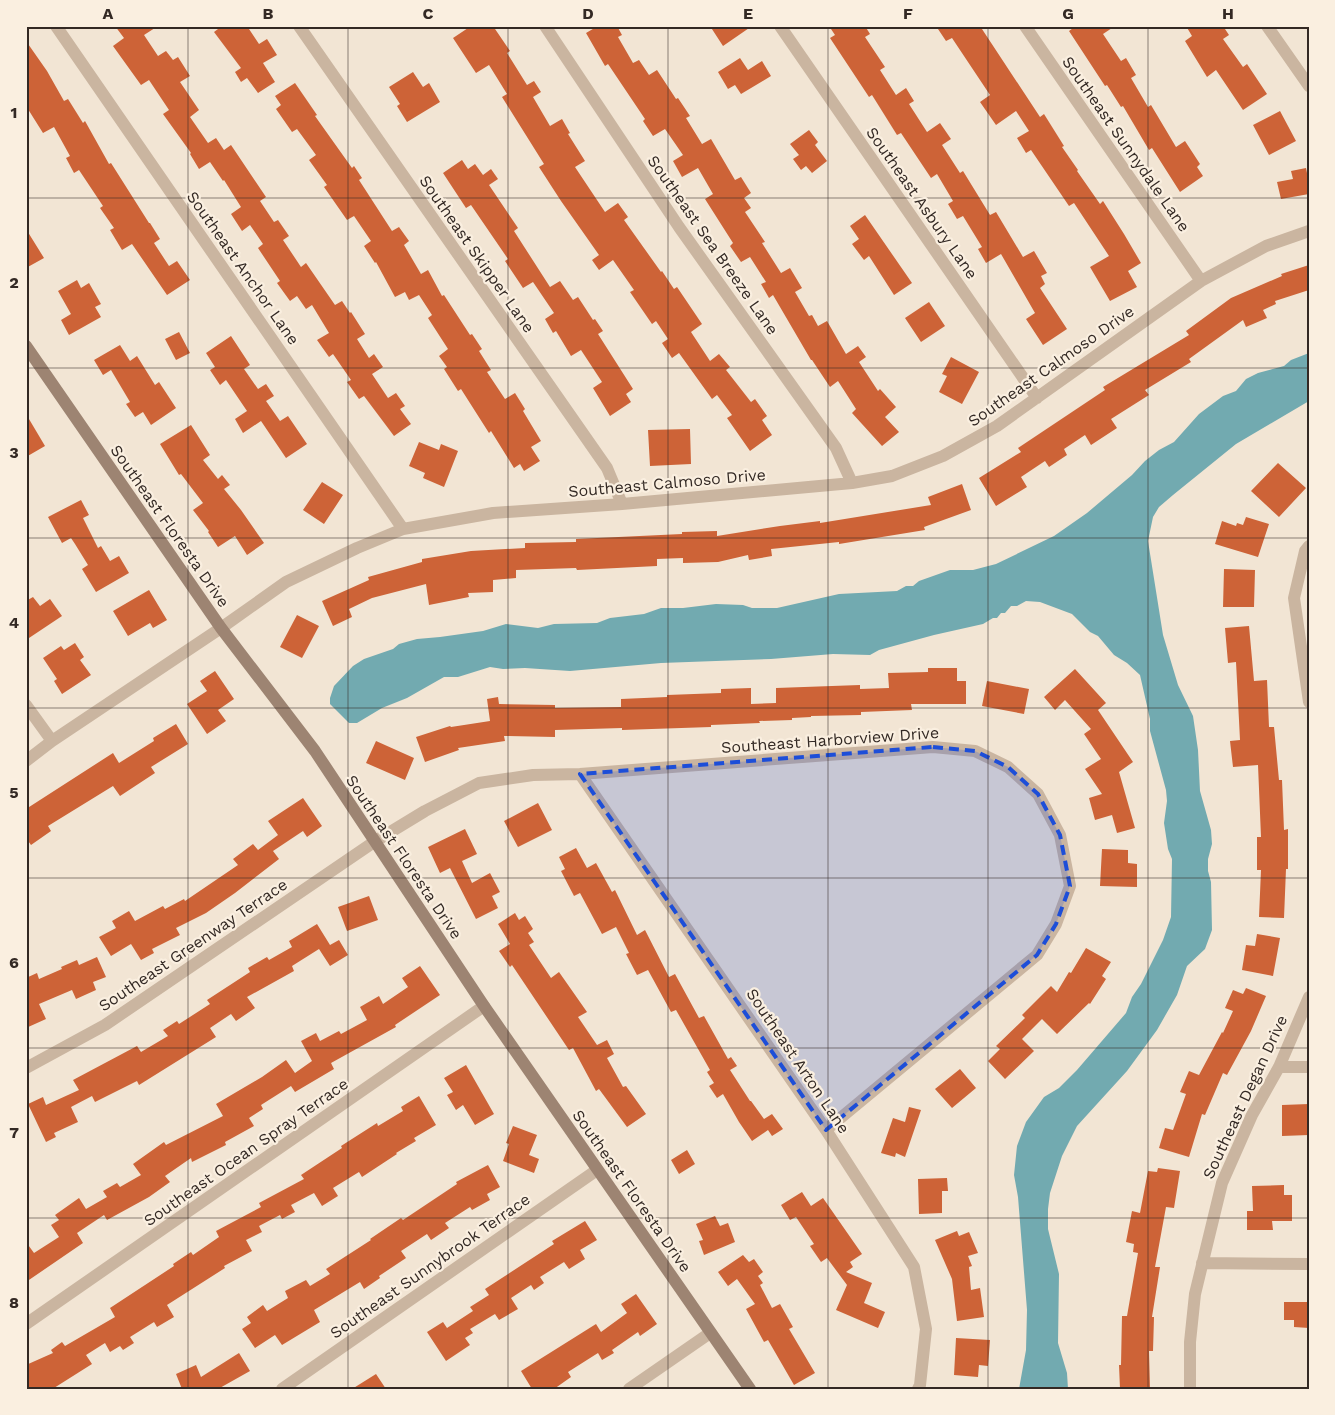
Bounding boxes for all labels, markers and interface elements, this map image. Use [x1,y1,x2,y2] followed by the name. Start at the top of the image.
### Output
[103,4,114,23] text: A
[263,4,274,23] text: B
[423,4,434,23] text: C
[582,4,594,23] text: D
[743,4,753,23] text: E
[903,4,913,23] text: F
[1062,4,1074,23] text: G
[1222,4,1234,23] text: H
[1058,53,1194,235] street label: Southeast Sunnydale Lane
[11,103,17,122] text: 1
[862,123,982,283] street label: Southeast Asbury Lane
[644,152,782,338] street label: Southeast Sea Breeze Lane
[415,172,539,336] street label: Southeast Skipper Lane
[183,188,303,348] street label: Southeast Anchor Lane
[9,273,19,292] text: 2
[964,301,1138,431] street label: Southeast Calmoso Drive
[107,441,233,611] street label: Southeast Floresta Drive
[9,443,19,462] text: 3
[567,465,767,501] street label: Southeast Calmoso Drive
[9,613,19,632] text: 4
[720,723,940,757] street label: Southeast Harborview Drive
[342,771,466,943] street label: Southeast Floresta Drive
[9,783,19,802] text: 5
[95,875,291,1015] street label: Southeast Greenway Terrace
[9,953,19,972] text: 6
[742,985,854,1137] street label: Southeast Arton Lane
[1199,1012,1291,1182] street label: Southeast Degan Drive
[140,1074,352,1230] street label: Southeast Ocean Spray Terrace
[569,1106,695,1276] street label: Southeast Floresta Drive
[9,1123,19,1142] text: 7
[326,1190,534,1342] street label: Southeast Sunnybrook Terrace
[9,1293,19,1312] text: 8

